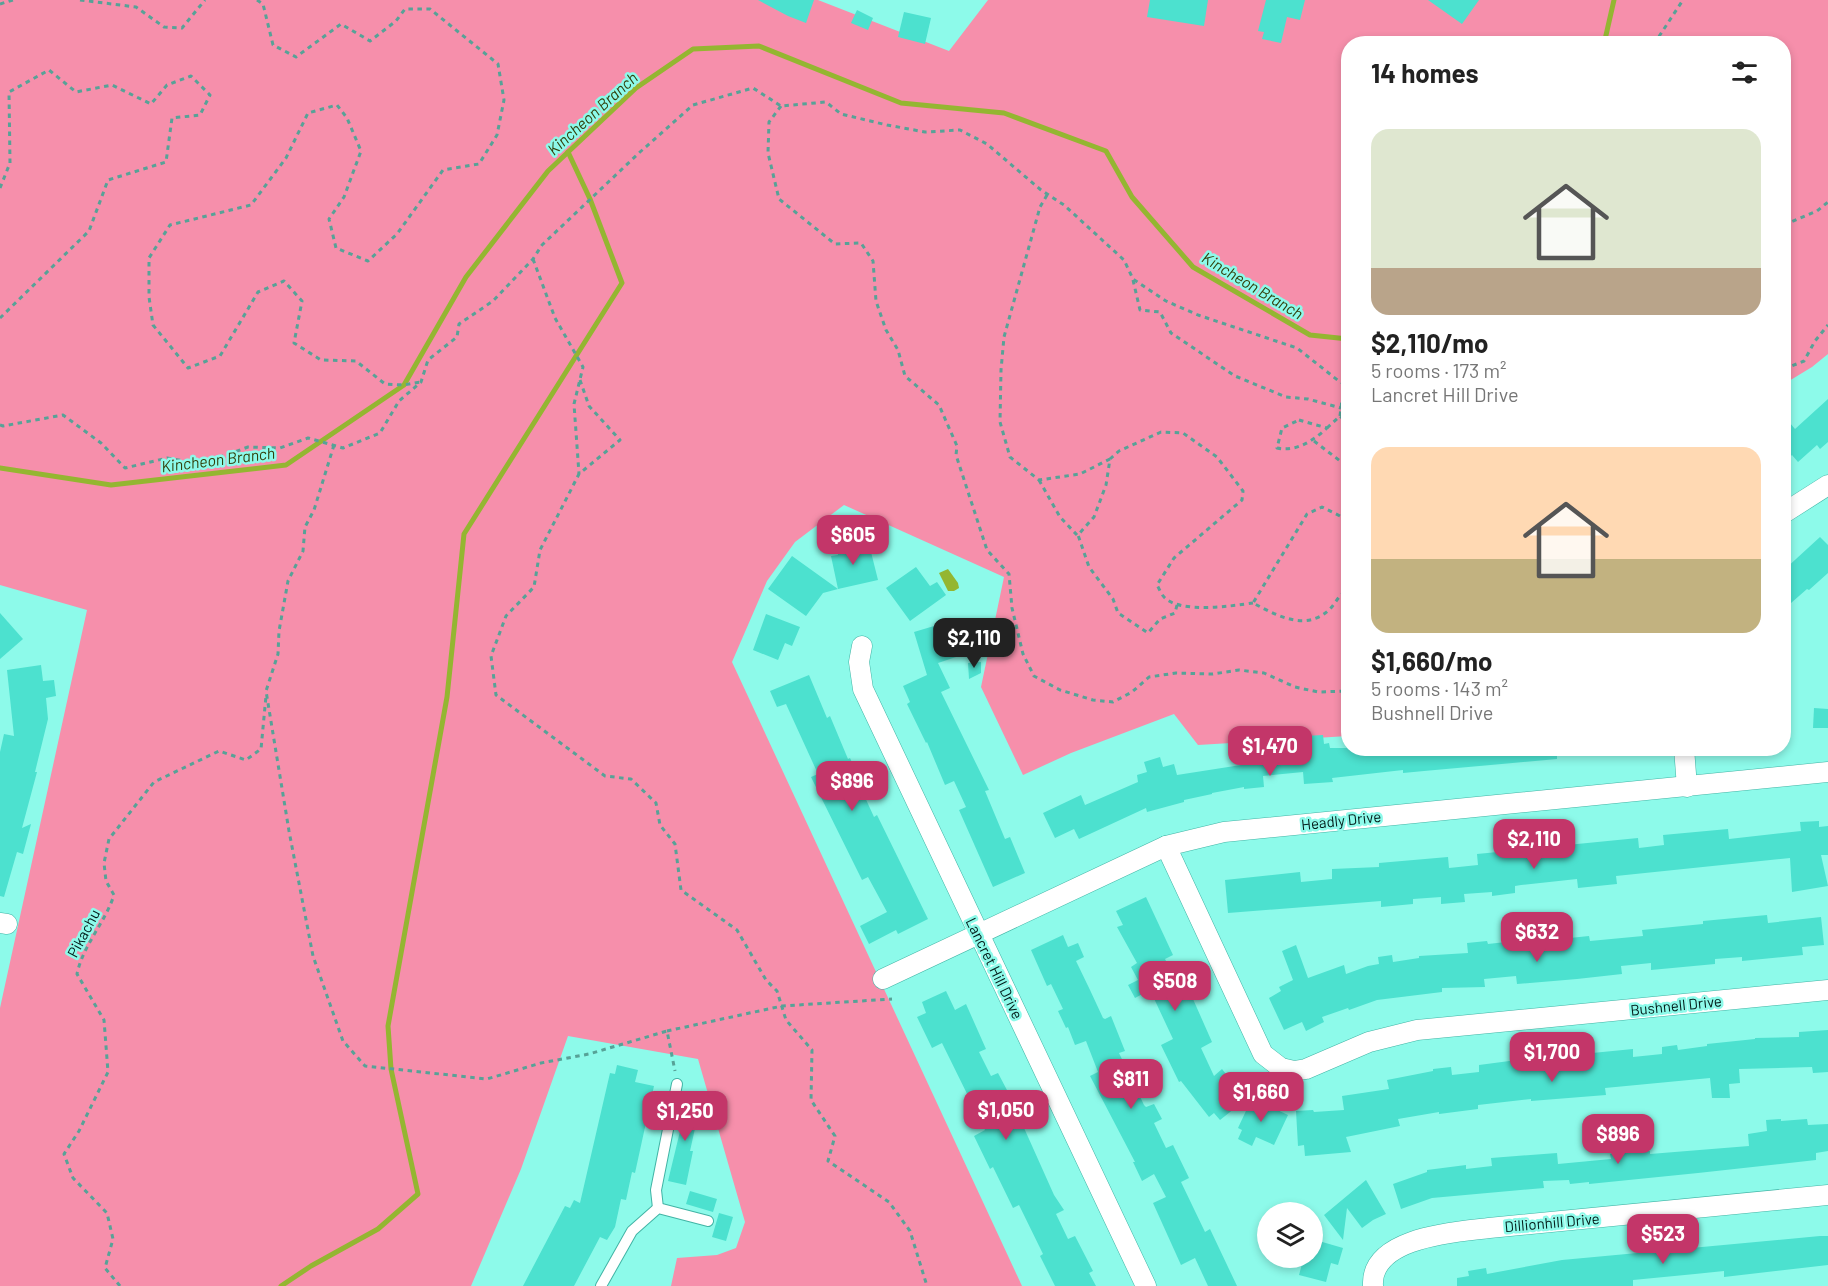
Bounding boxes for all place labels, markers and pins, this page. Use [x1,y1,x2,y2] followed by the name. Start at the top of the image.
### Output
[817,515,889,566] pin: $605
[925,618,1023,669] pin: $2,110
[1221,726,1319,777] pin: $1,470
[816,761,888,812] pin: $896
[1485,819,1583,870] pin: $2,110
[1501,912,1573,963] pin: $632
[1139,961,1211,1012] pin: $508
[1503,1032,1601,1083] pin: $1,700
[1095,1059,1167,1110] pin: $811
[1212,1072,1310,1123] pin: $1,660
[957,1090,1055,1141] pin: $1,050
[636,1091,734,1142] pin: $1,250
[1582,1114,1654,1165] pin: $896
[1627,1214,1699,1265] pin: $523

